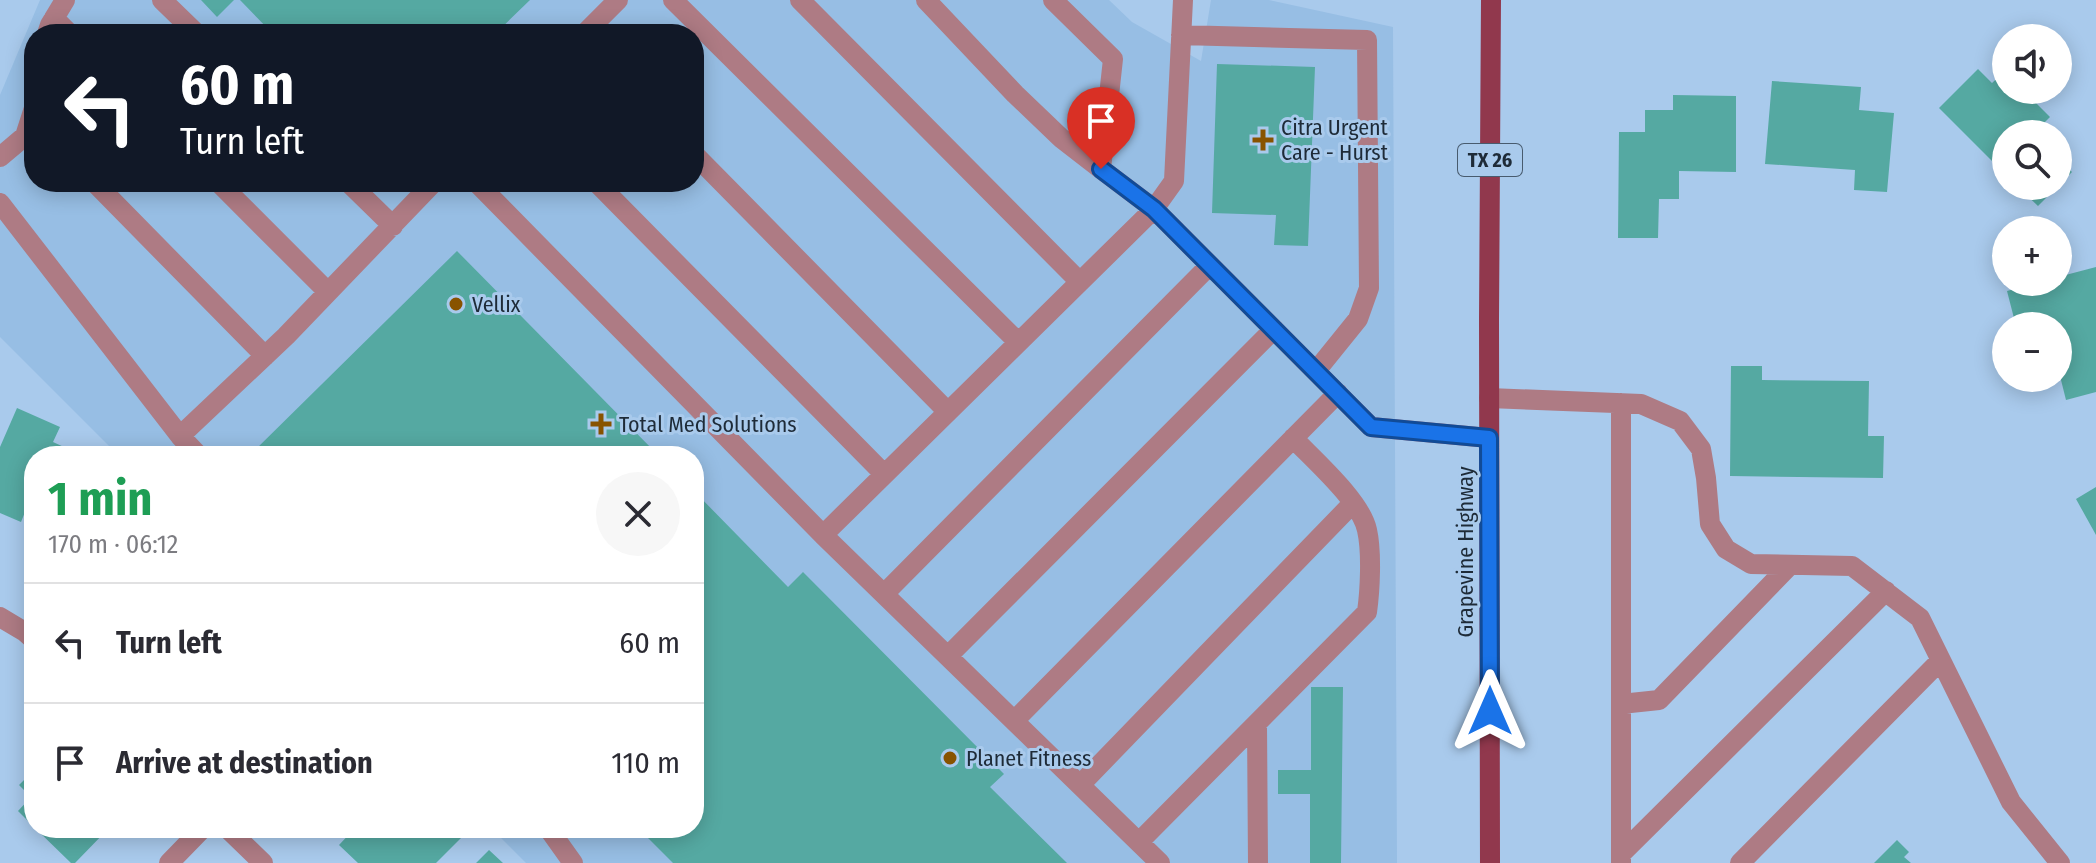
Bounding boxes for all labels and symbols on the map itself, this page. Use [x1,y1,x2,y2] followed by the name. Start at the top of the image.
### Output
[1067,87,1135,169] pin
[1281,114,1389,166] place label: Citra Urgent Care - Hurst
[1252,129,1274,151] marker: Citra Urgent Care - Hurst
[1458,144,1522,176] road number: TX 26
[472,291,521,318] place label: Vellix
[447,295,465,313] marker: Vellix
[619,411,797,438] place label: Total Med Solutions
[590,413,612,435] marker: Total Med Solutions
[1452,466,1479,638] street label: Grapevine Highway
[1448,669,1532,753] position arrow
[966,745,1091,772] place label: Planet Fitness
[941,749,959,767] marker: Planet Fitness

